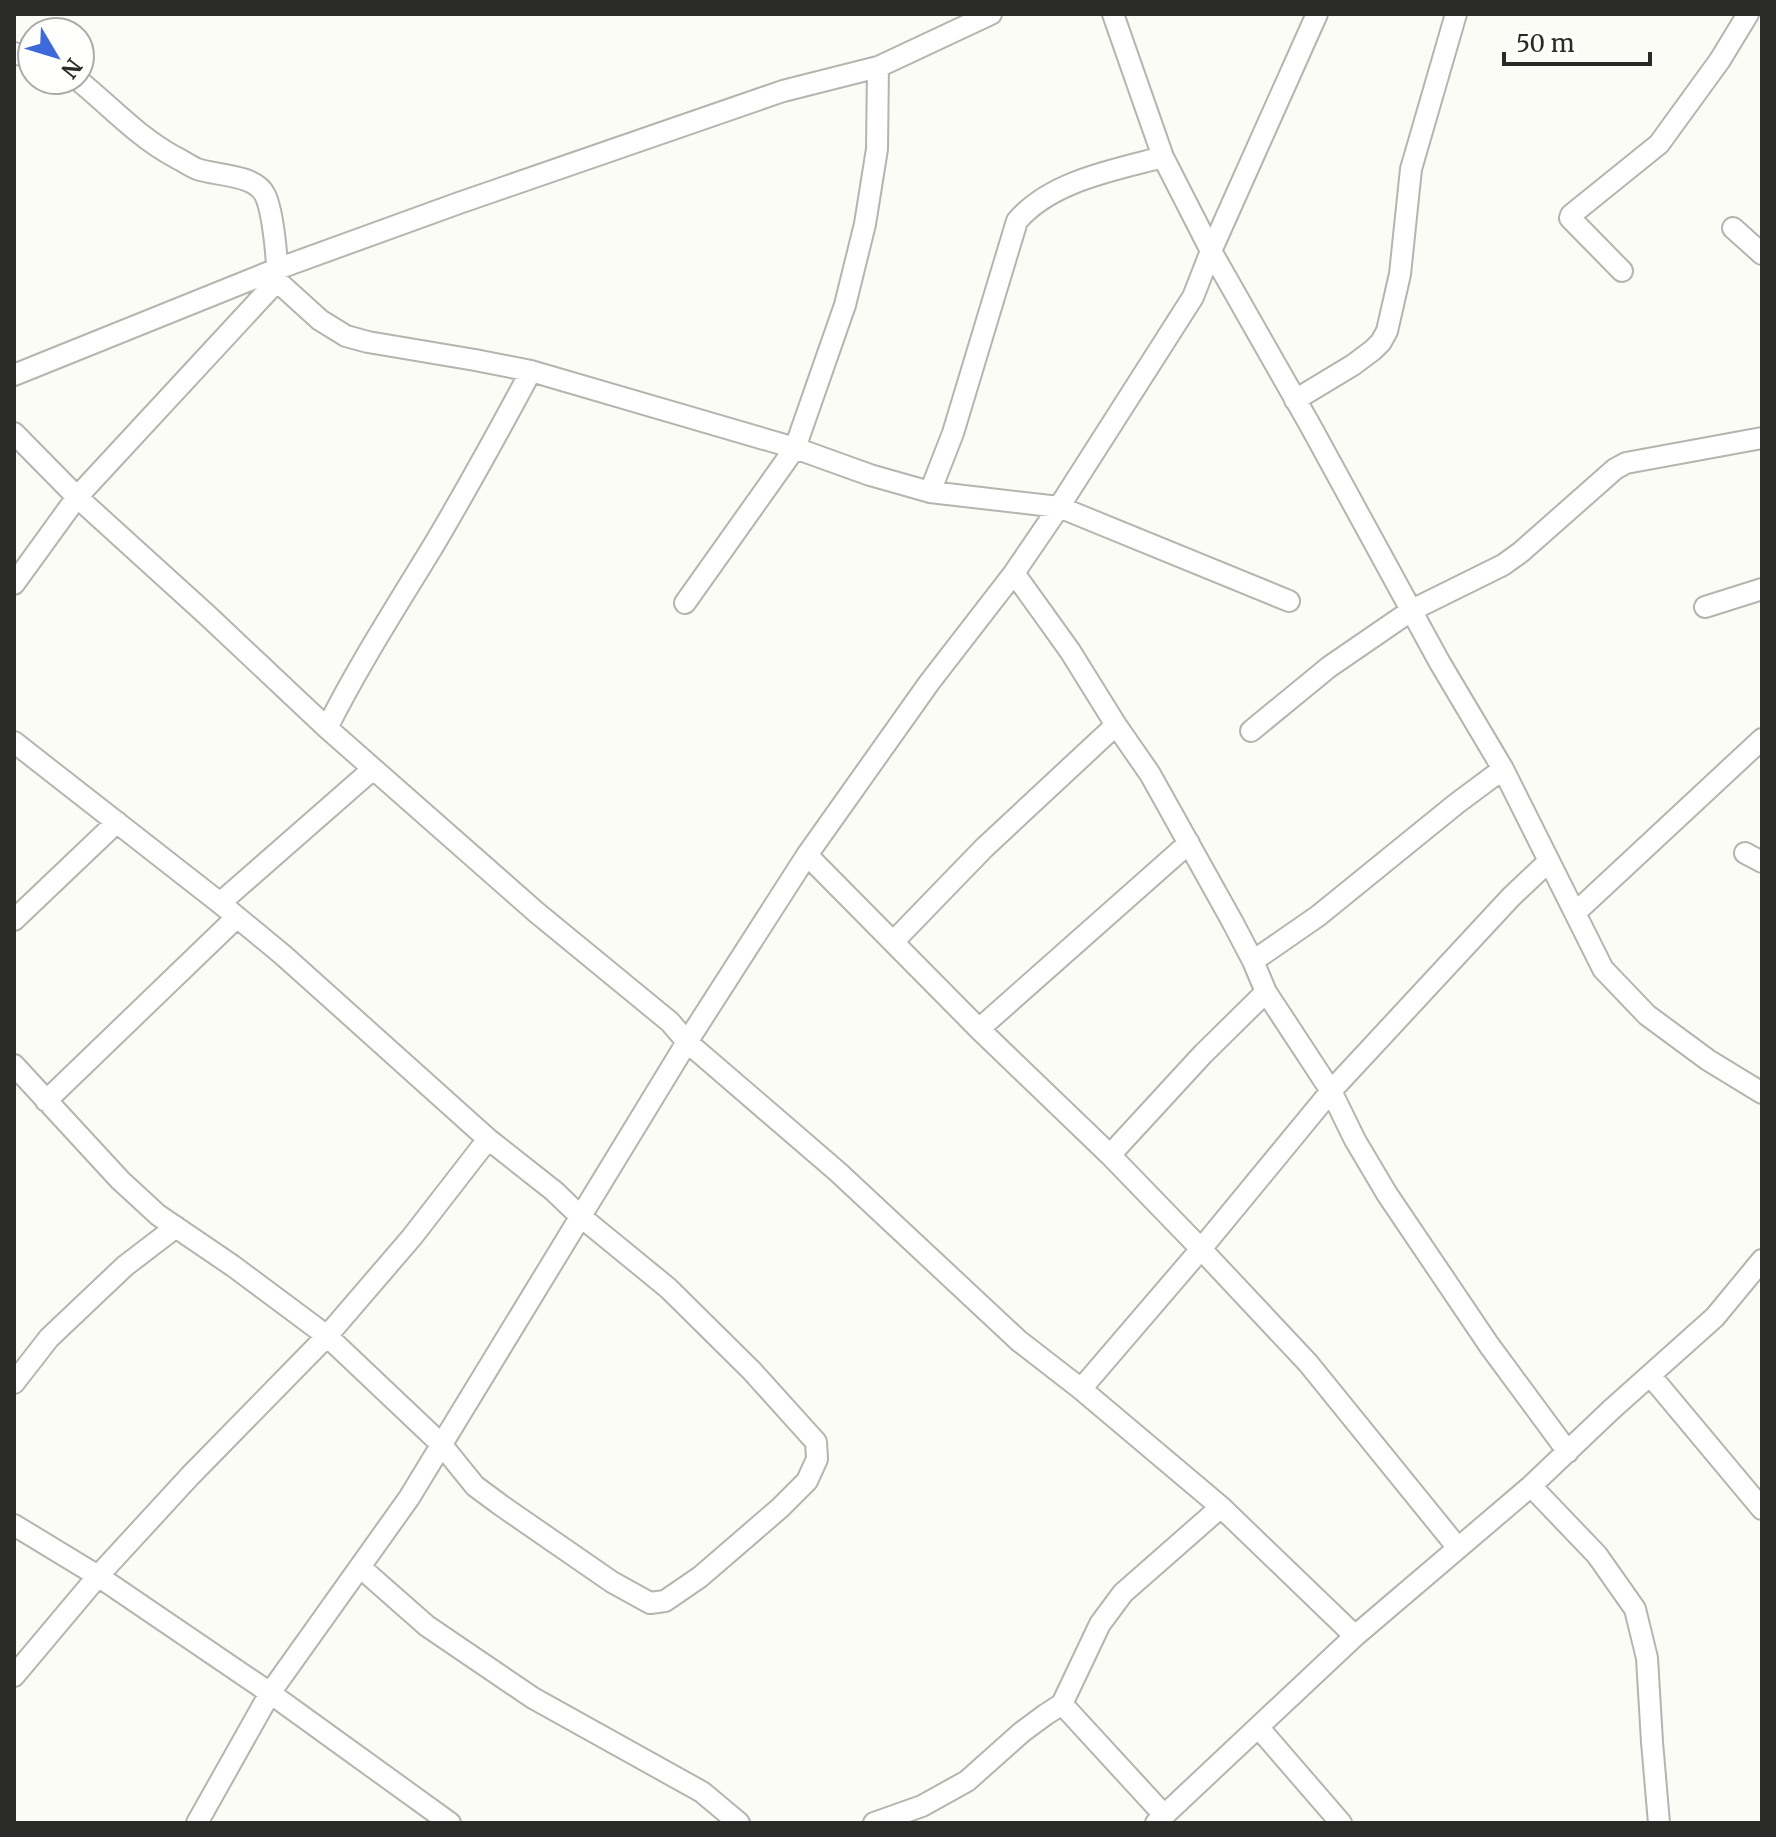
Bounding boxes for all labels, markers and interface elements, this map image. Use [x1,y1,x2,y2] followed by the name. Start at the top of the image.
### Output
[16,16,96,96] north arrow
[1504,16,1650,66] scale bar
[1516,28,1575,59] text: 50 m
[55,53,88,84] text: N

